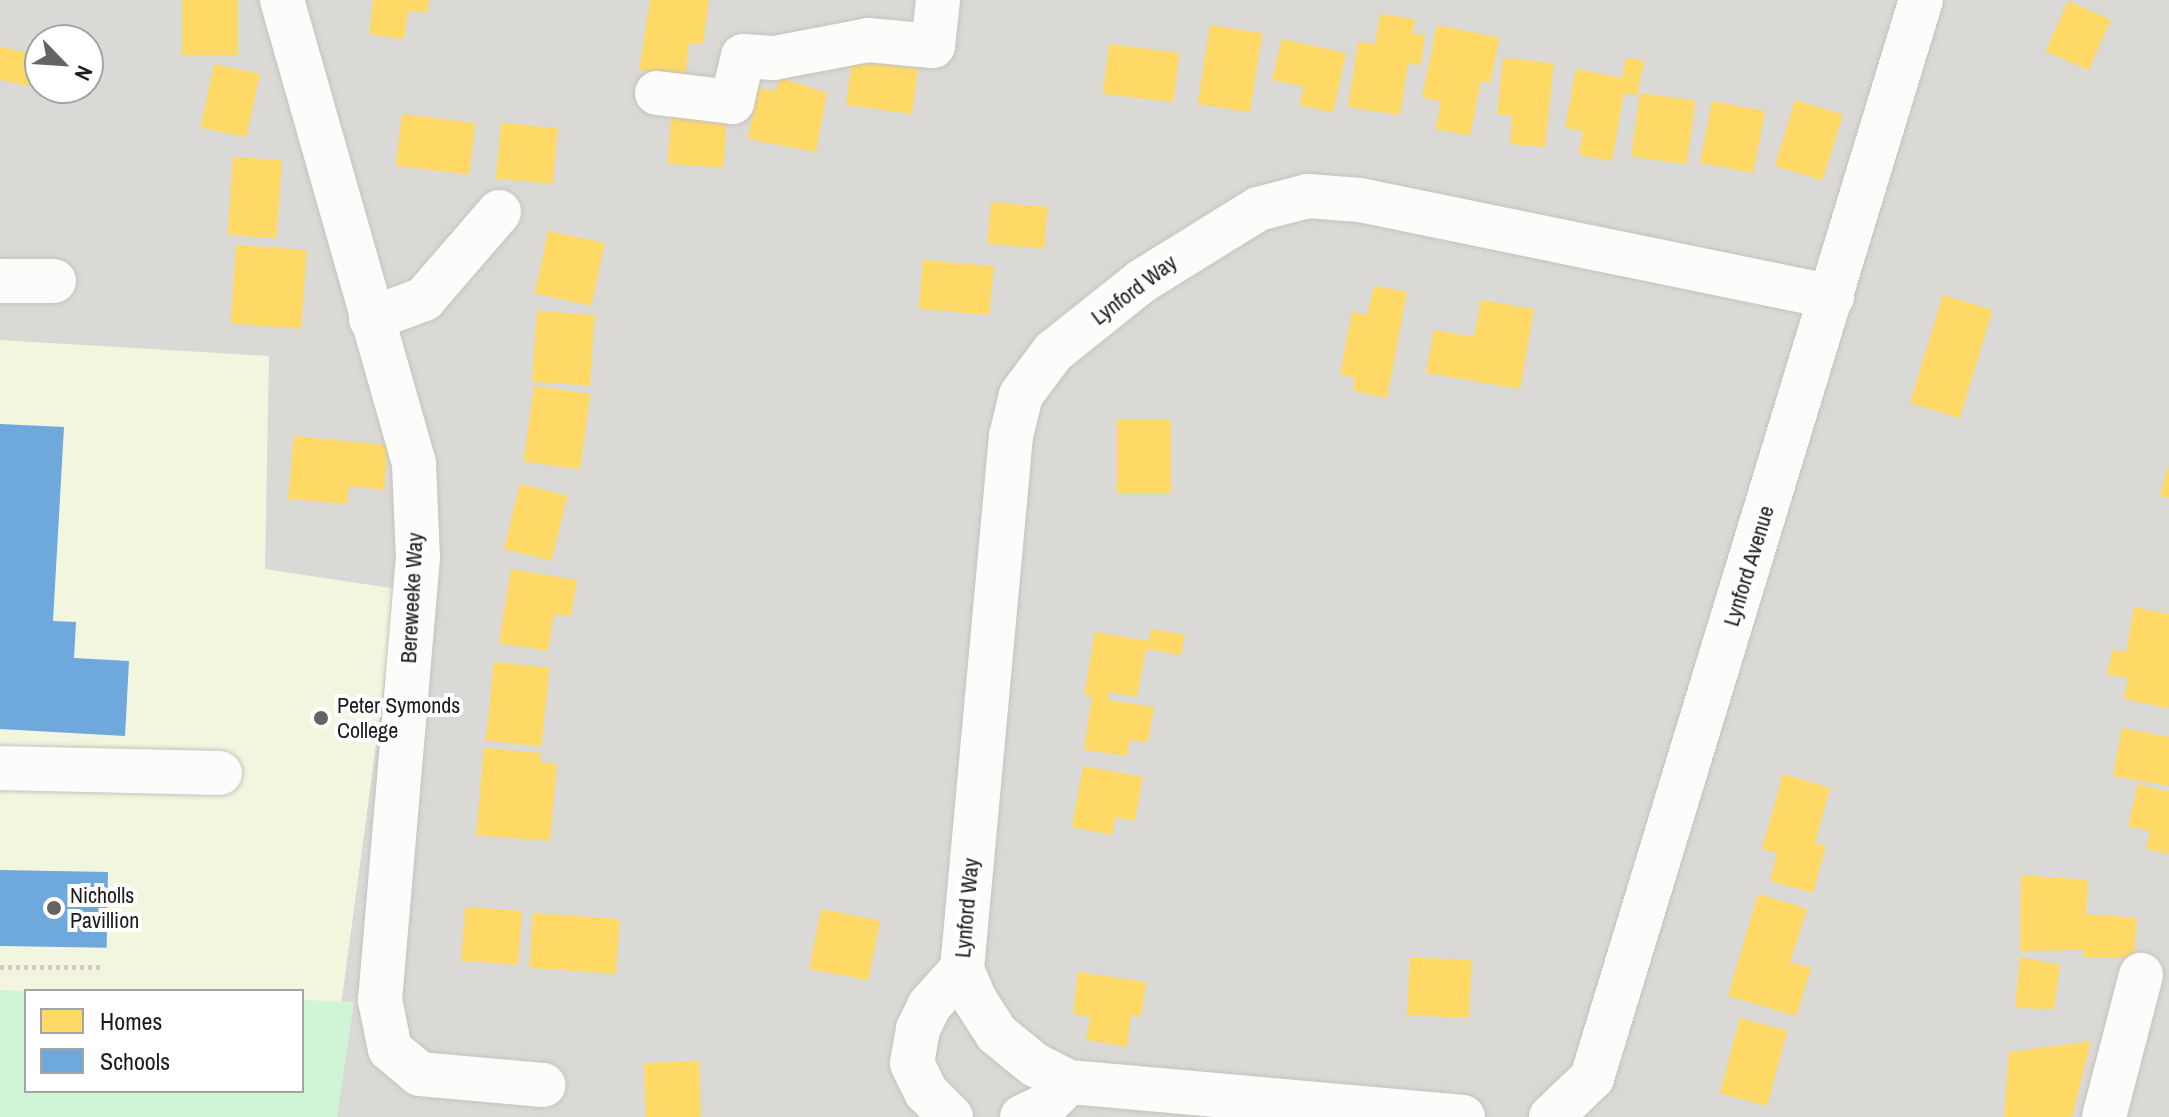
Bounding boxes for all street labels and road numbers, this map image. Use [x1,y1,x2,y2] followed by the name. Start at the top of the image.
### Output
[1086,249,1182,331] street label: Lynford Way
[1718,502,1780,630] street label: Lynford Avenue
[395,532,429,664] street label: Bereweeke Way
[949,857,985,959] street label: Lynford Way

